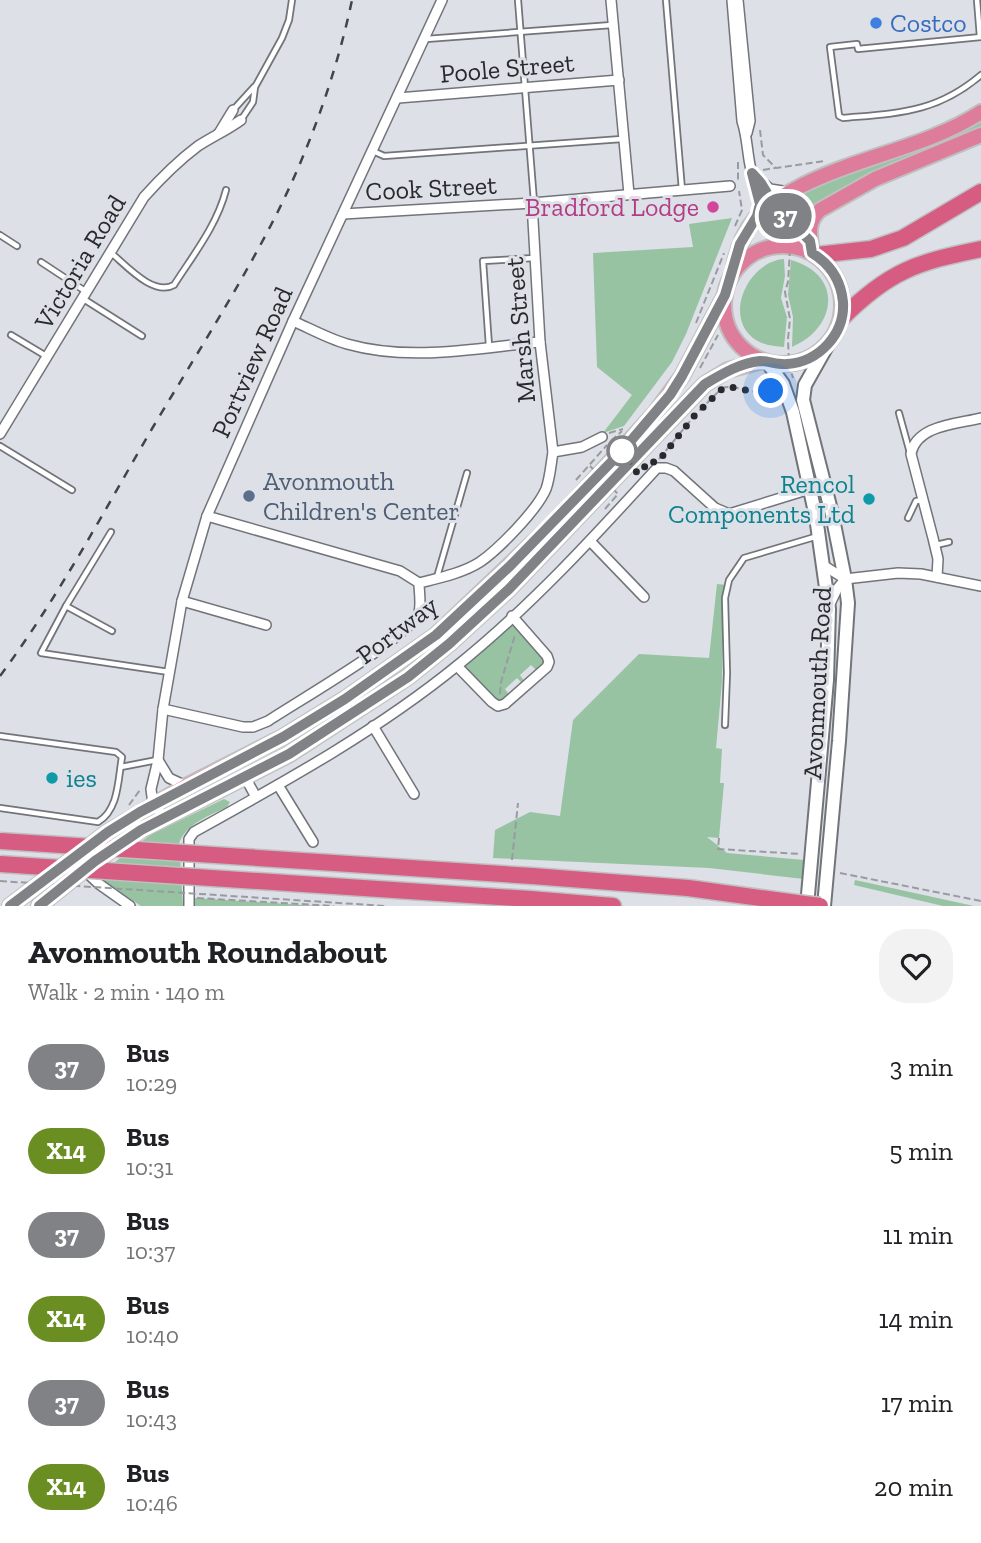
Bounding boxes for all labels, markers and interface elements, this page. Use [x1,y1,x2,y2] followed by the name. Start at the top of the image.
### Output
[890,7,967,39] place label: Costco
[868,15,884,31] marker: Costco
[439,46,576,90] street label: Poole Street
[365,169,498,207] street label: Cook Street
[27,189,133,336] street label: Victoria Road
[525,191,699,223] place label: Bradford Lodge
[754,193,816,239] line badge: 37
[705,199,721,215] marker: Bradford Lodge
[773,201,797,230] text: 37
[498,255,542,404] street label: Marsh Street
[204,282,300,442] street label: Portview Road
[753,373,788,408] your location
[607,436,637,466] unlabelled marker
[263,465,459,527] place label: Avonmouth Children's Center
[668,468,855,530] place label: Rencol Components Ltd
[241,488,257,504] marker: Avonmouth Children's Center
[861,491,877,507] marker: Rencol Components Ltd
[796,586,838,780] street label: Avonmouth Road
[350,589,445,671] street label: Portway
[66,762,97,794] place label: ies
[44,770,60,786] marker: ies
[879,929,953,1003] button: heart
[28,932,387,971] text: Avonmouth Roundabout
[28,978,225,1006] text: Walk · 2 min · 140 m
[126,1037,169,1069] text: Bus
[890,1051,953,1083] text: 3 min
[54,1052,79,1081] text: 37
[126,1069,177,1097] text: 10:29
[126,1121,169,1153] text: Bus
[889,1135,953,1167] text: 5 min
[47,1136,86,1165] text: X14
[126,1153,173,1181] text: 10:31
[126,1205,169,1237] text: Bus
[882,1219,953,1251] text: 11 min
[54,1220,79,1249] text: 37
[126,1237,175,1265] text: 10:37
[126,1289,169,1321] text: Bus
[878,1303,953,1335] text: 14 min
[47,1304,86,1333] text: X14
[126,1321,179,1349] text: 10:40
[126,1373,169,1405] text: Bus
[881,1387,953,1419] text: 17 min
[54,1388,79,1417] text: 37
[126,1405,177,1433] text: 10:43
[126,1457,169,1489] text: Bus
[874,1471,953,1503] text: 20 min
[47,1472,86,1501] text: X14
[126,1489,178,1517] text: 10:46

